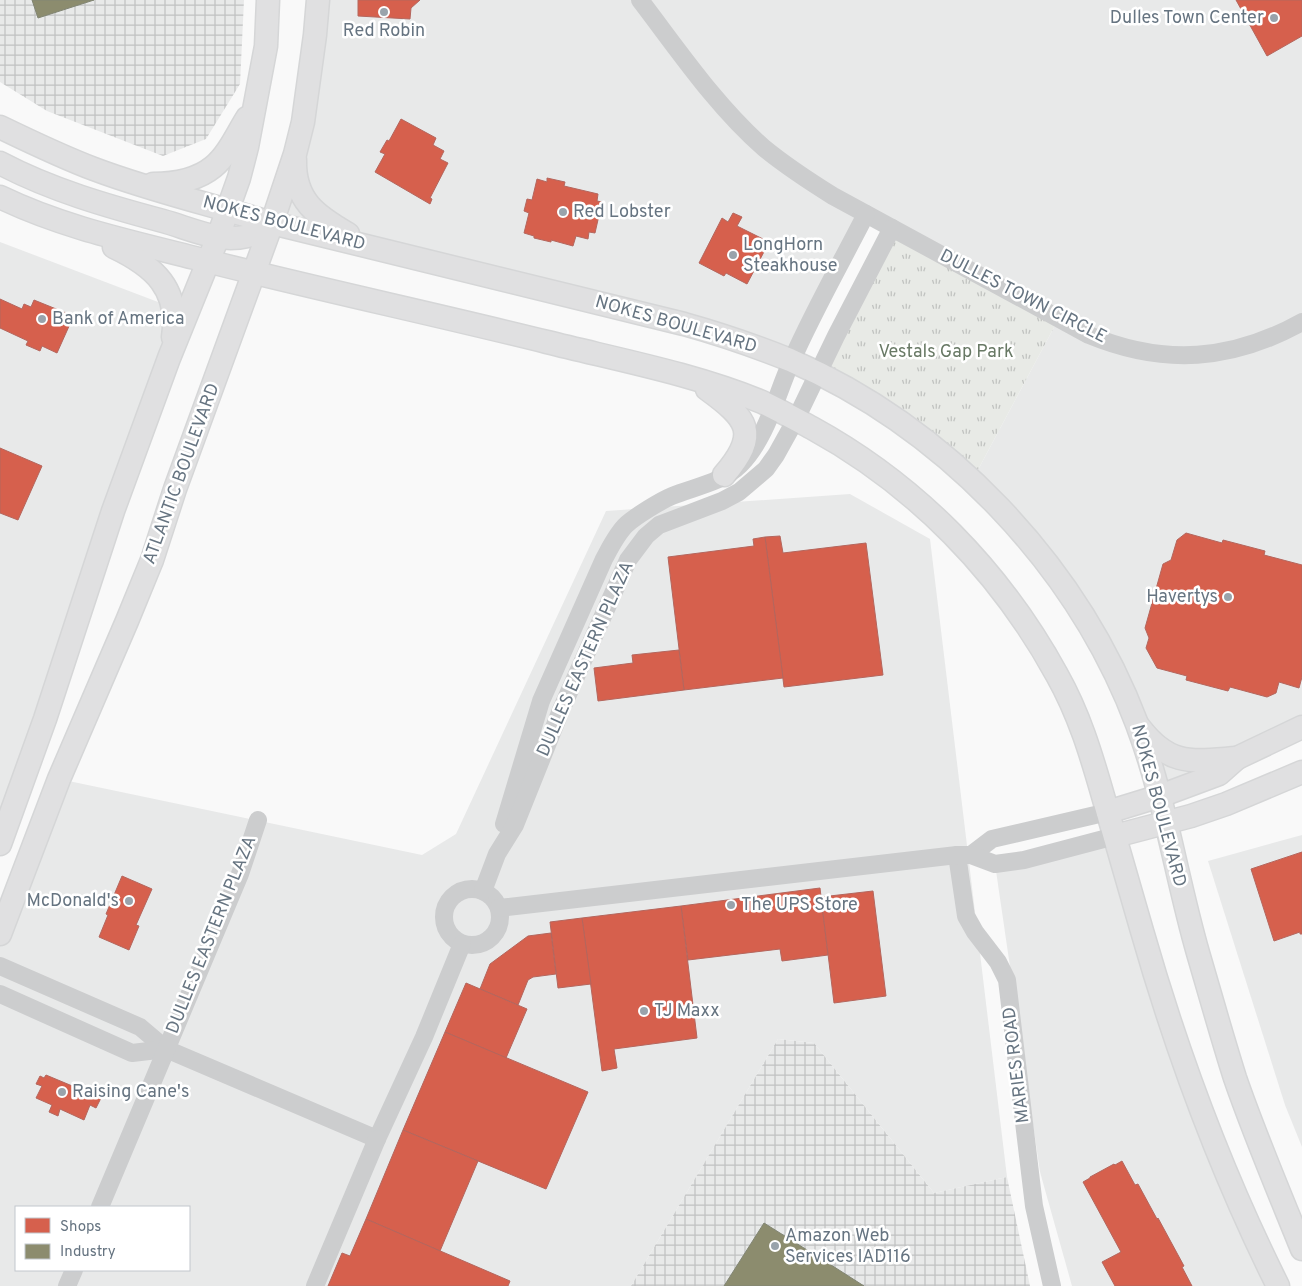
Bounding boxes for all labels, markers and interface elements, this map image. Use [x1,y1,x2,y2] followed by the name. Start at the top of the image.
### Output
[378,6,390,18] marker: Red Robin
[1110,7,1264,30] place label: Dulles Town Center
[1268,12,1280,24] marker: Dulles Town Center
[343,20,425,43] place label: Red Robin
[200,191,368,257] street label: NOKES BOULEVARD
[573,201,671,224] place label: Red Lobster
[557,206,569,218] marker: Red Lobster
[743,234,837,278] place label: LongHorn Steakhouse
[936,245,1110,349] street label: DULLES TOWN CIRCLE
[727,249,739,261] marker: LongHorn Steakhouse
[592,291,760,359] street label: NOKES BOULEVARD
[52,308,184,331] place label: Bank of America
[36,313,48,325] marker: Bank of America
[879,341,1013,364] park label: Vestals Gap Park
[139,380,225,568] street label: ATLANTIC BOULEVARD
[532,558,640,760] street label: DULLES EASTERN PLAZA
[1146,586,1218,609] place label: Havertys
[1222,591,1234,603] marker: Havertys
[1125,722,1191,890] street label: NOKES BOULEVARD
[162,833,262,1037] street label: DULLES EASTERN PLAZA
[27,890,119,913] place label: McDonald's
[741,894,858,917] place label: The UPS Store
[123,895,135,907] marker: McDonald's
[725,899,737,911] marker: The UPS Store
[654,1000,720,1023] place label: TJ Maxx
[638,1005,650,1017] marker: TJ Maxx
[998,1006,1036,1124] street label: MARIES ROAD
[72,1081,189,1104] place label: Raising Cane's
[56,1086,68,1098] marker: Raising Cane's
[15,1206,190,1271] legend
[60,1218,101,1237] text: Shops
[785,1225,911,1269] place label: Amazon Web Services IAD116
[769,1240,781,1252] marker: Amazon Web Services IAD116
[60,1243,116,1262] text: Industry

